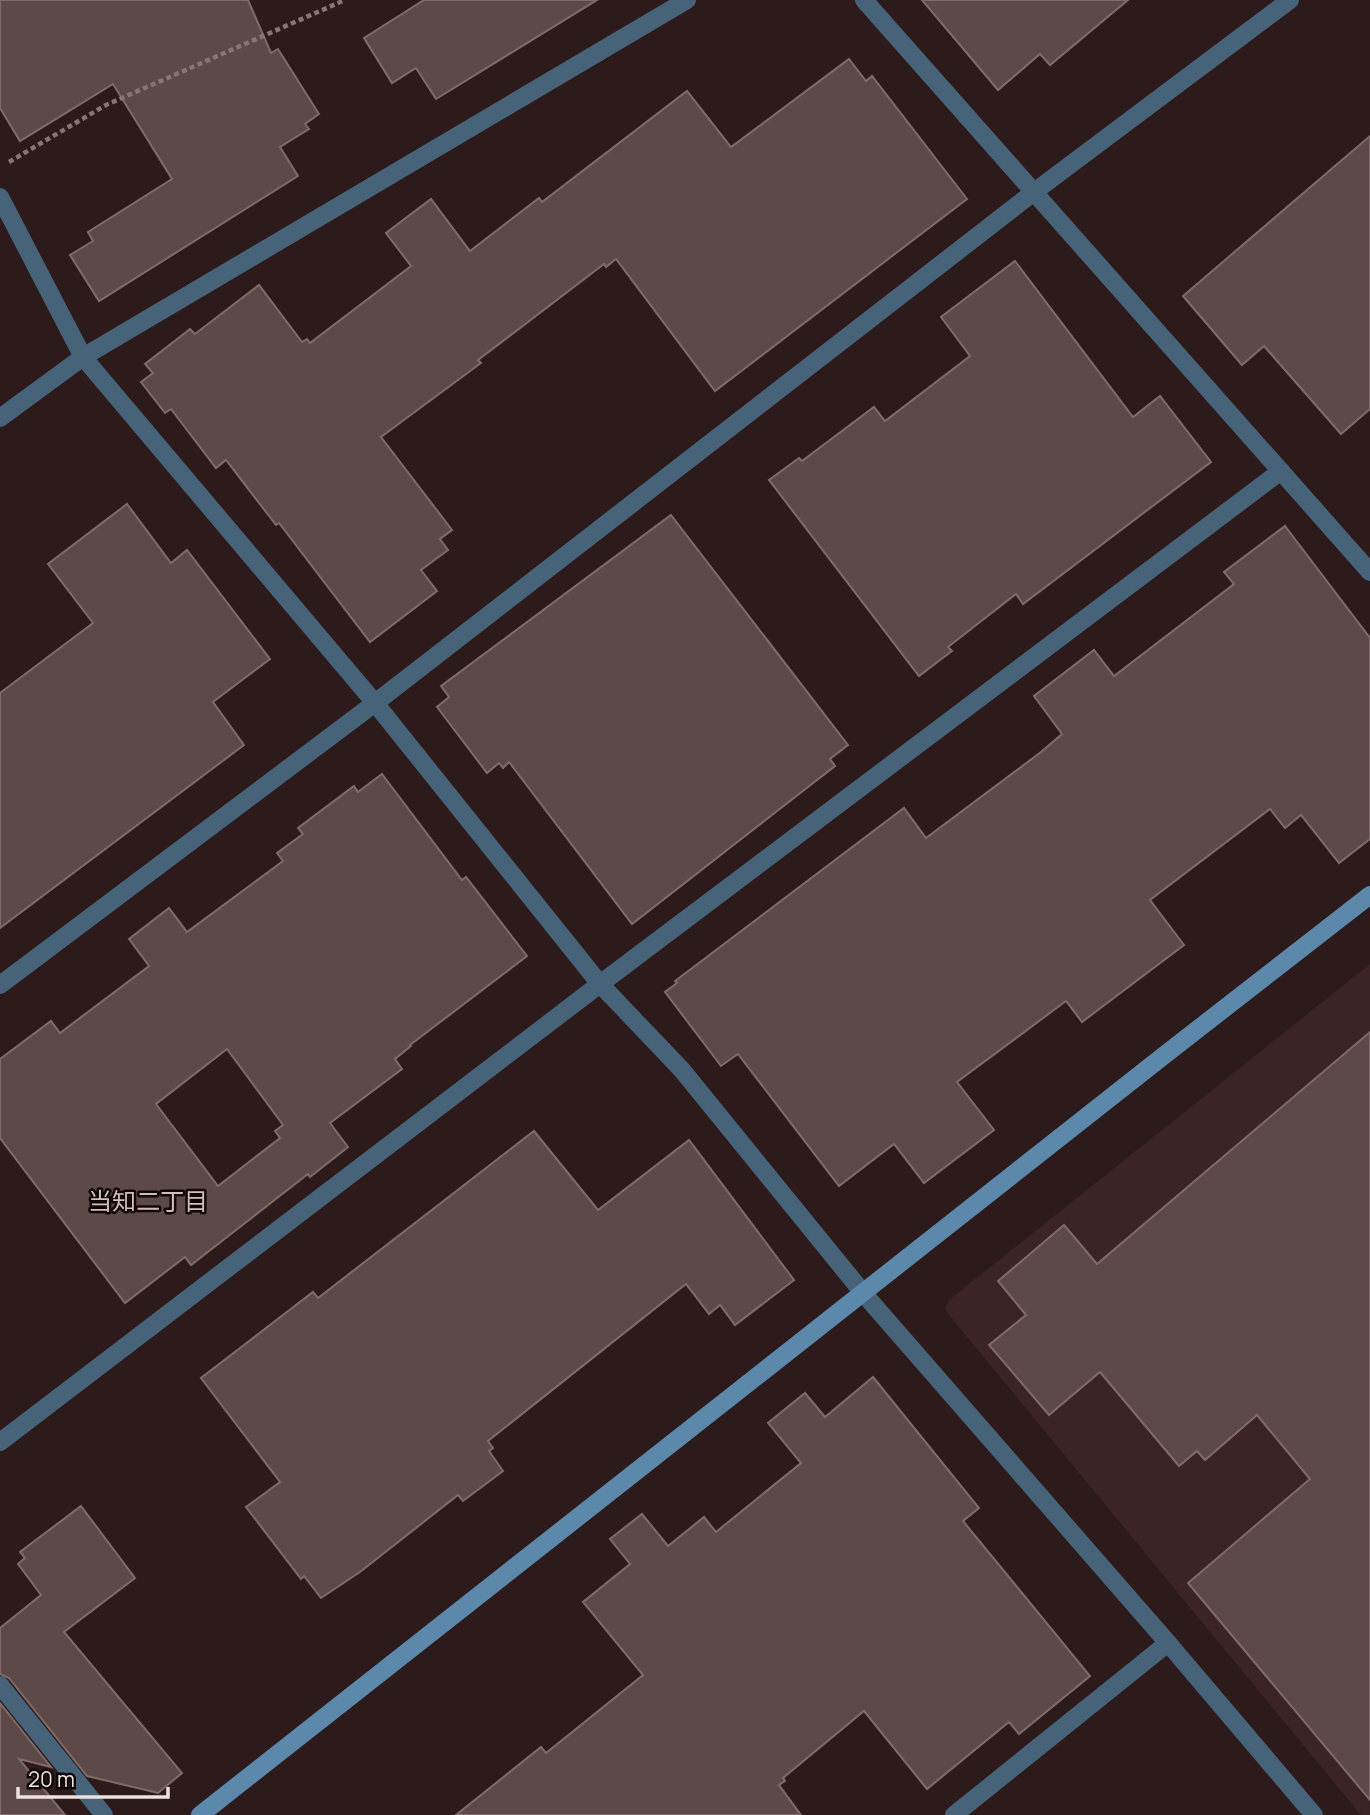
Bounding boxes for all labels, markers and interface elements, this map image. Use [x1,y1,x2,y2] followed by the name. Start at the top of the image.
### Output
[88,1184,208,1217] district label: 当知二丁目
[18,1756,168,1800] scale bar
[28,1765,75,1793] text: 20 m

